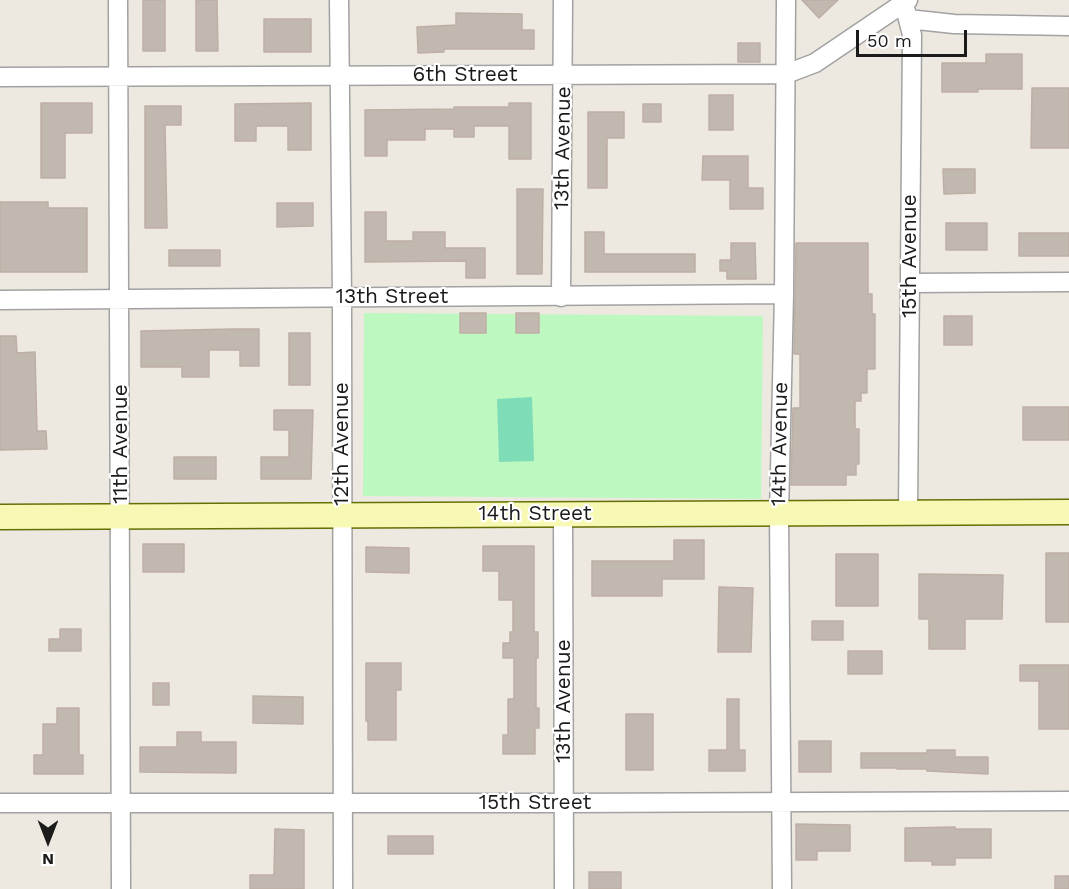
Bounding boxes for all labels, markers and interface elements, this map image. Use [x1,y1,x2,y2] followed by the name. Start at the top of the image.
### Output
[859,18,970,56] scale bar
[867,30,912,51] text: 50 m
[413,62,517,88] street label: 6th Street
[549,86,577,210] street label: 13th Avenue
[897,194,923,318] street label: 15th Avenue
[336,284,448,310] street label: 13th Street
[329,382,355,506] street label: 12th Avenue
[766,382,794,506] street label: 14th Avenue
[108,384,134,504] street label: 11th Avenue
[478,501,592,527] street label: 14th Street
[551,639,577,763] street label: 13th Avenue
[479,790,591,816] street label: 15th Street
[18,811,78,871] north arrow
[42,850,54,869] text: N

